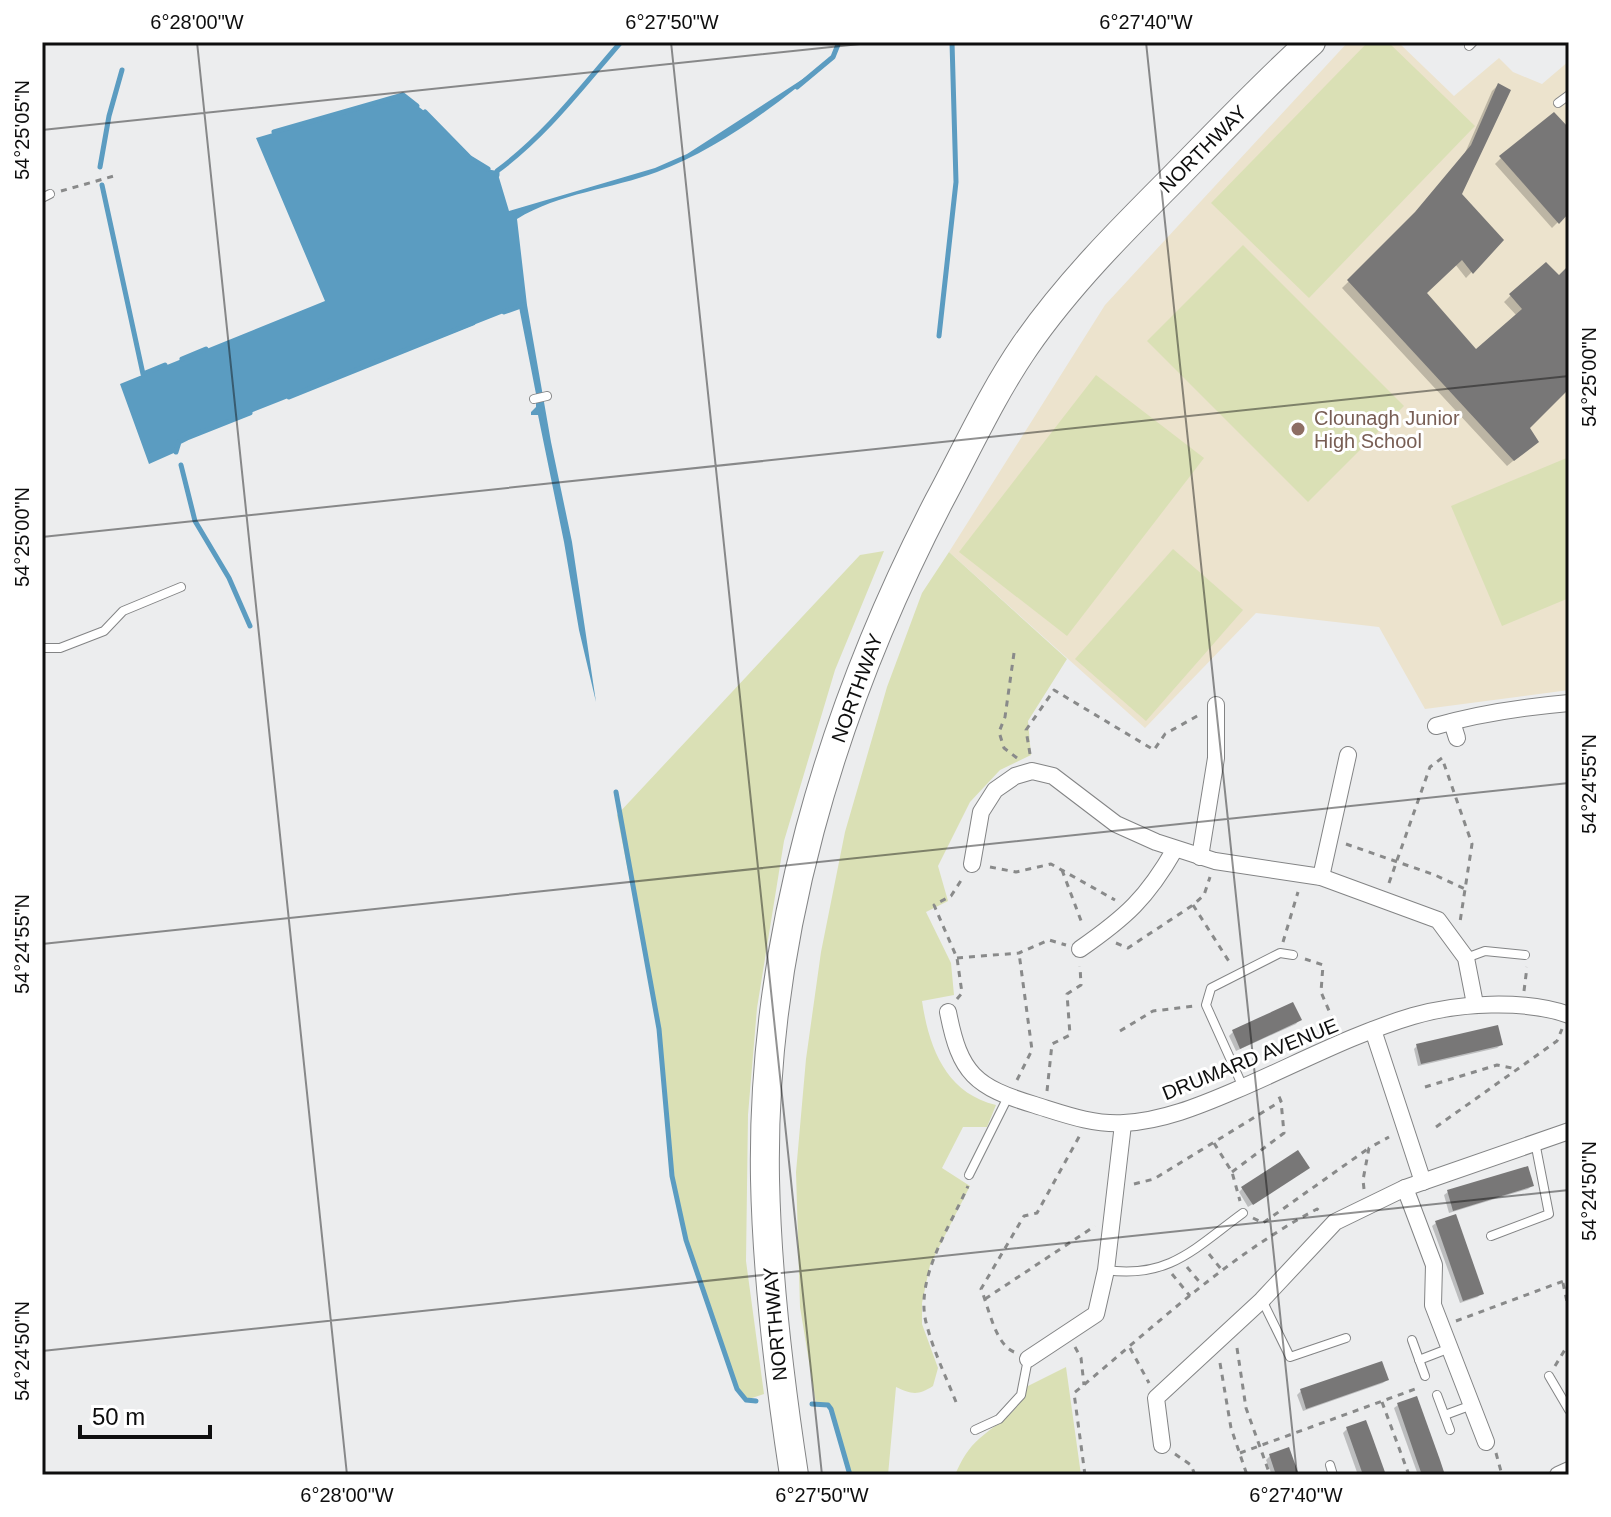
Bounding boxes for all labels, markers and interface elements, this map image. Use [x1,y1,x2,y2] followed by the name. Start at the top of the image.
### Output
[150,11,244,33] text: 6°28'00"W
[625,11,719,33] text: 6°27'50"W
[1099,11,1193,33] text: 6°27'40"W
[11,80,33,180] text: 54°25'05"N
[1155,101,1251,197] street label: NORTHWAY
[1578,327,1600,427] text: 54°25'00"N
[1314,407,1460,452] place label: Clounagh Junior High School
[1289,420,1307,438] marker: Clounagh Junior High School
[11,487,33,587] text: 54°25'00"N
[827,631,887,745] street label: NORTHWAY
[1578,734,1600,834] text: 54°24'55"N
[11,894,33,994] text: 54°24'55"N
[1159,1014,1341,1104] street label: DRUMARD AVENUE
[1578,1141,1600,1241] text: 54°24'50"N
[759,1266,791,1382] street label: NORTHWAY
[11,1301,33,1401] text: 54°24'50"N
[80,1389,210,1439] scale bar
[92,1403,145,1430] text: 50 m
[300,1484,394,1506] text: 6°28'00"W
[775,1484,869,1506] text: 6°27'50"W
[1249,1484,1343,1506] text: 6°27'40"W

